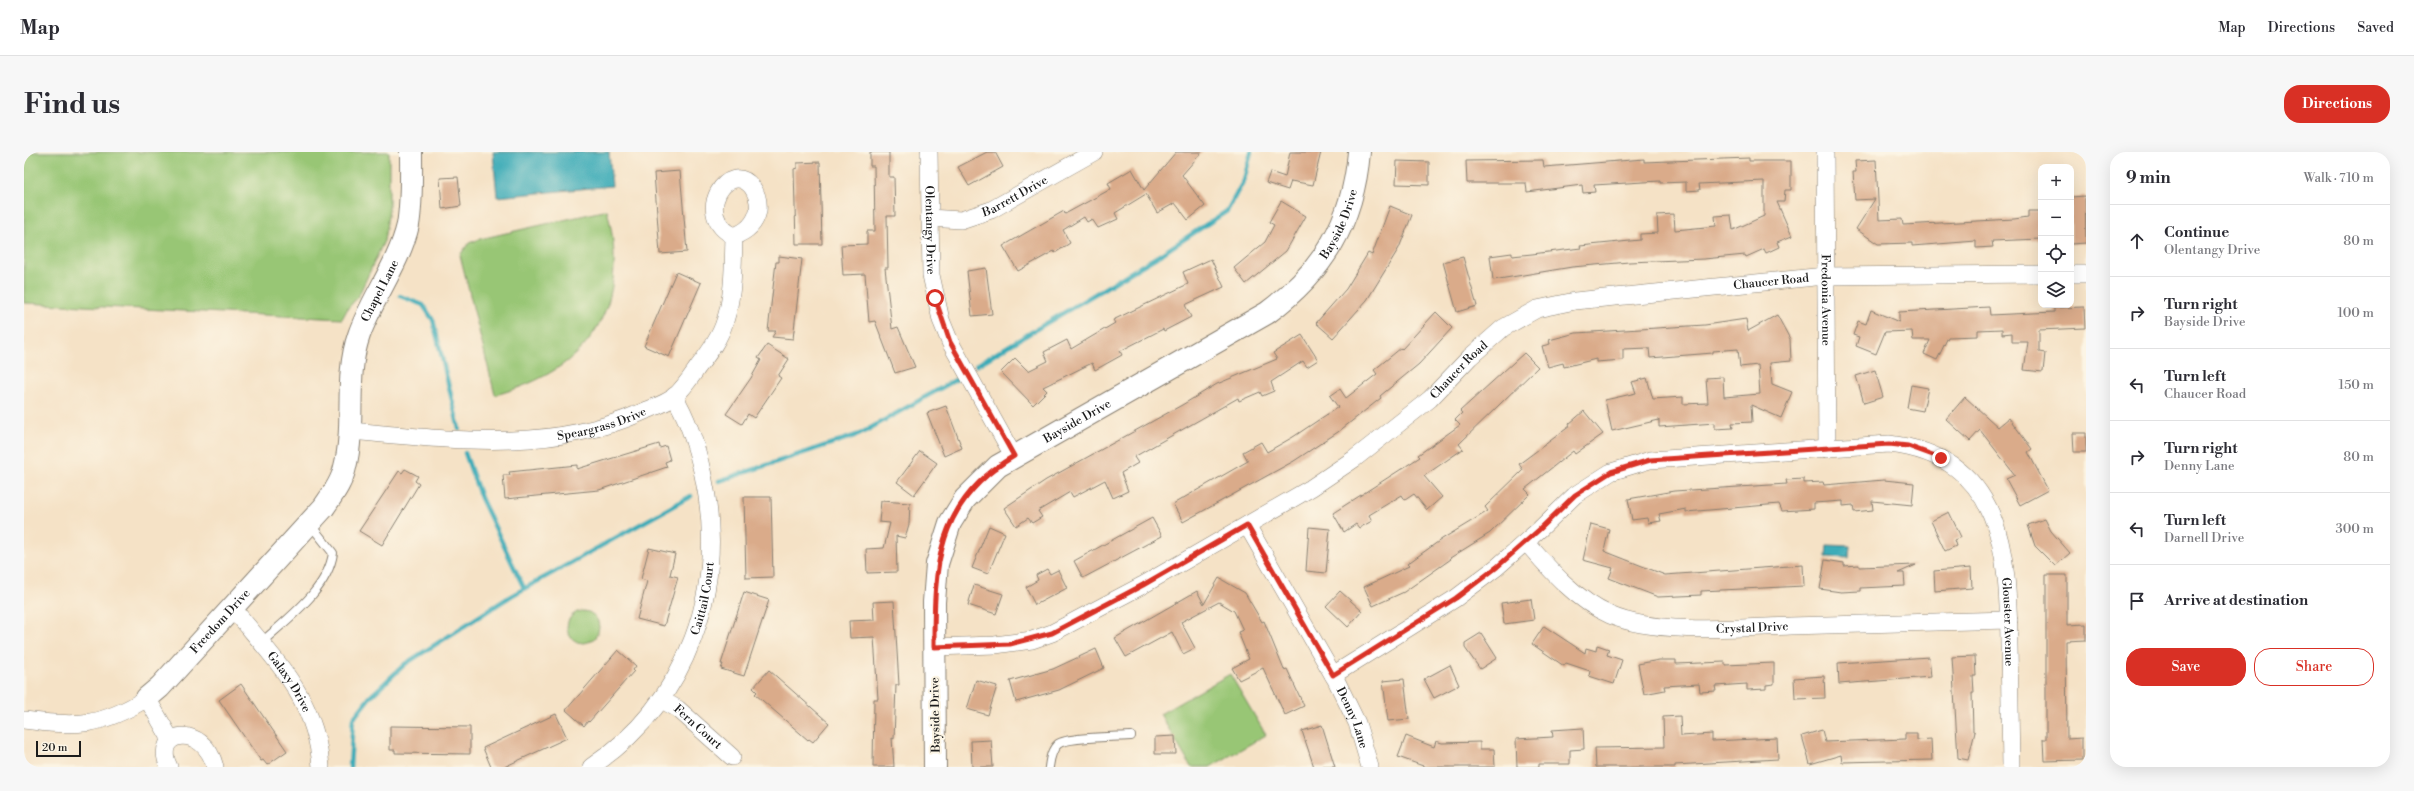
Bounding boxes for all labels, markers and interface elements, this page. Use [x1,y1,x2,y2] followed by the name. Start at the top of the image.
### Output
[20,16,60,40] text: Map
[2218,19,2246,37] text: Map
[2268,19,2335,37] text: Directions
[2357,19,2394,37] text: Saved
[2284,85,2390,123] button: Directions
[24,87,120,122] text: Find us
[2038,164,2074,308] map controls
[2038,164,2074,200] button: +
[2126,167,2171,189] text: 9 min
[2303,170,2374,186] text: Walk · 710 m
[979,173,1050,221] street label: Barrett Drive
[922,185,938,275] street label: Olentangy Drive
[1316,188,1361,263] street label: Bayside Drive
[2038,200,2074,236] button: −
[2164,223,2229,242] text: Continue
[2126,230,2148,252] icon: ahead
[2343,233,2374,249] text: 80 m
[2038,236,2074,272] button: locate
[2164,242,2260,258] text: Olentangy Drive
[1818,254,1833,346] street label: Fredonia Avenue
[358,258,402,325] street label: Chapel Lane
[1733,271,1810,293] street label: Chaucer Road
[2038,272,2074,308] button: layers
[926,289,944,307] route start
[2164,295,2238,314] text: Turn right
[2126,302,2148,324] icon: right
[2338,305,2374,321] text: 100 m
[2164,314,2246,330] text: Bayside Drive
[1427,338,1491,402] street label: Chaucer Road
[2164,367,2226,386] text: Turn left
[2126,374,2148,396] icon: left
[2339,377,2374,393] text: 150 m
[2164,386,2246,402] text: Chaucer Road
[1040,396,1114,447] street label: Bayside Drive
[556,404,649,444] street label: Speargrass Drive
[2164,439,2238,458] text: Turn right
[2126,446,2148,468] icon: right
[1932,449,1950,467] route end
[2343,449,2374,465] text: 80 m
[2164,458,2235,474] text: Denny Lane
[2164,511,2226,530] text: Turn left
[2126,518,2148,540] icon: left
[2336,521,2374,537] text: 300 m
[2164,530,2244,546] text: Darnell Drive
[688,561,718,637] street label: Caittail Court
[1998,577,2016,666] street label: Glouster Avenue
[187,586,254,657] street label: Freedom Drive
[2126,590,2148,612] icon: arrive
[2164,591,2308,610] text: Arrive at destination
[1716,619,1789,637] street label: Crystal Drive
[2126,648,2246,686] button: Save
[2254,648,2374,686] button: Share
[264,649,314,715] street label: Galaxy Drive
[927,677,944,754] street label: Bayside Drive
[1333,685,1371,750] street label: Denny Lane
[670,702,725,753] street label: Fern Court
[36,739,81,758] scale bar
[42,741,67,755] text: 20 m

